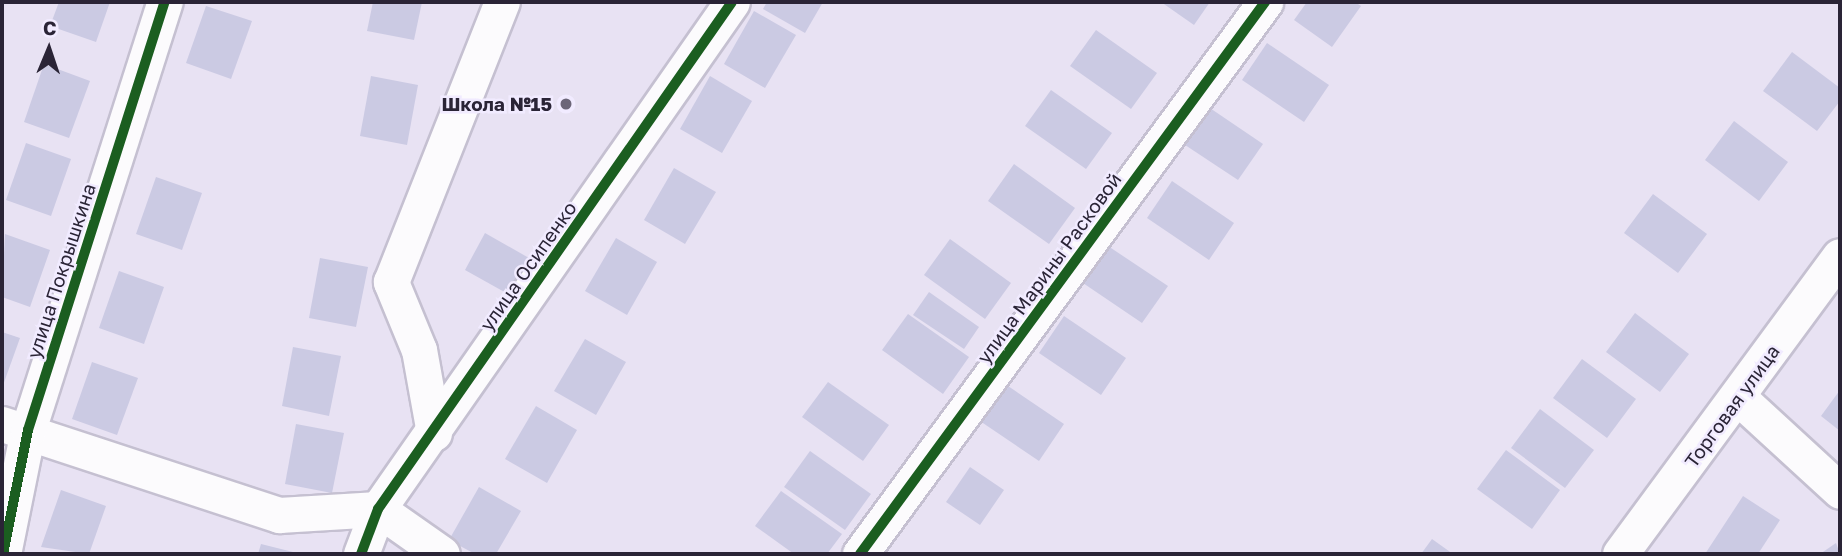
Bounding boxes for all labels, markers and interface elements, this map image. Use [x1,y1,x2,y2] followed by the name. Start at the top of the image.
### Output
[14,14,84,84] north arrow
[43,16,57,39] text: С
[442,93,552,115] place label: Школа №15
[558,96,574,112] marker: Школа №15
[972,168,1126,368] street label: улица Марины Расковой
[22,181,100,361] street label: улица Покрышкина
[475,197,581,335] street label: улица Осипенко
[1680,340,1784,472] street label: Торговая улица

